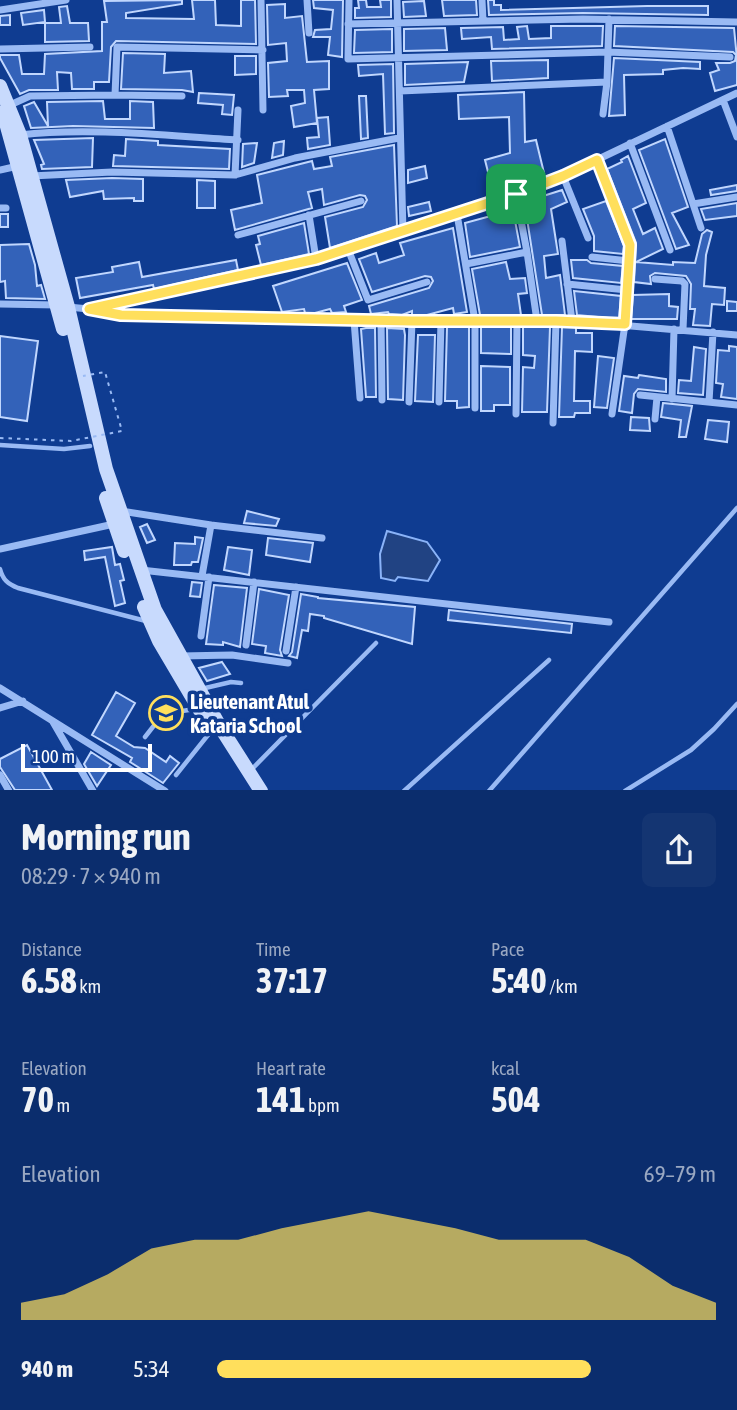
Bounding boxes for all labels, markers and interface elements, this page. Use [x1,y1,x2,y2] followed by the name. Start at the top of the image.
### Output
[486,164,546,224] pin
[497,175,535,213] icon: arrive
[190,689,310,737] place label: Lieutenant Atul Kataria School
[147,694,185,732] school or university icon: Lieutenant Atul Kataria School
[21,741,152,773] scale bar
[32,745,75,767] text: 100 m
[642,813,716,887] button: share
[21,815,191,858] text: Morning run
[21,863,161,889] text: 08:29 · 7 × 940 m
[21,938,82,960] text: Distance
[256,938,291,960] text: Time
[491,938,524,960] text: Pace
[21,960,77,1000] text: 6.58
[256,960,328,1000] text: 37:17
[491,960,547,1000] text: 5:40
[77,975,101,997] text: km
[547,975,578,997] text: /km
[21,1057,87,1079] text: Elevation
[256,1057,326,1079] text: Heart rate
[491,1057,520,1079] text: kcal
[21,1079,54,1119] text: 70
[256,1079,305,1119] text: 141
[491,1079,540,1119] text: 504
[54,1094,70,1116] text: m
[305,1094,340,1116] text: bpm
[21,1161,101,1187] text: Elevation
[644,1161,716,1187] text: 69–79 m
[21,1356,73,1382] text: 940 m
[133,1356,170,1382] text: 5:34

